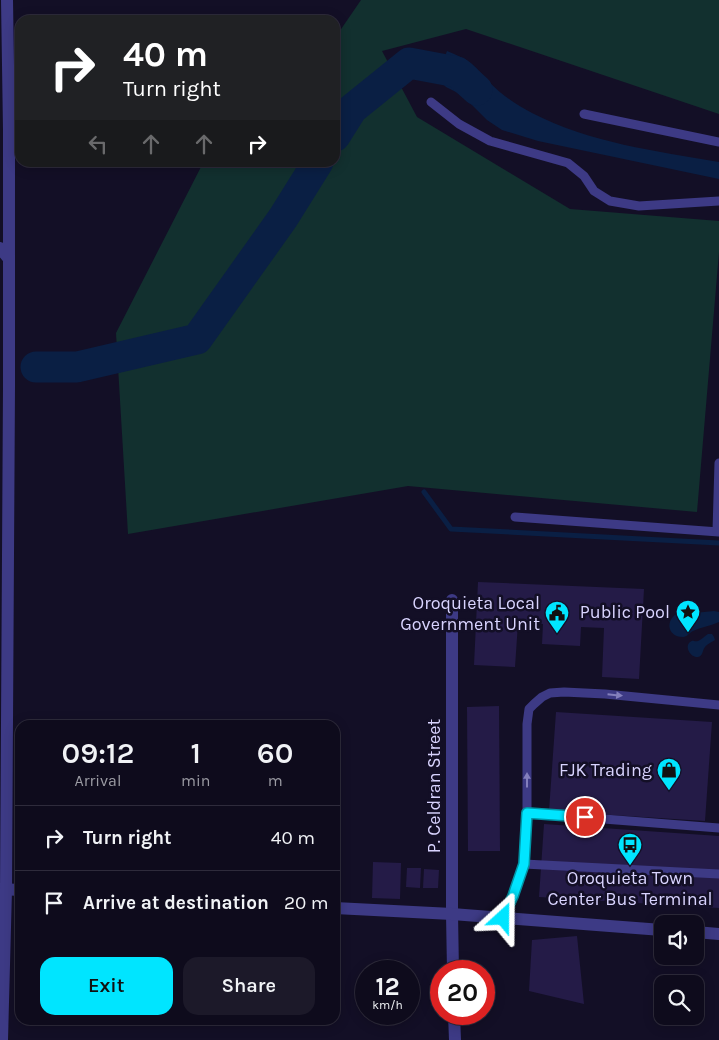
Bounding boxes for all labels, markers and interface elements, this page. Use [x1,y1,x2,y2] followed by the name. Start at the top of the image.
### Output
[123,34,208,75] text: 40 m
[40,35,105,100] icon: right
[123,76,221,102] text: Turn right
[84,130,112,158] icon: left
[137,130,165,158] icon: ahead
[190,130,218,158] icon: ahead
[243,130,271,158] icon: right
[400,592,540,635] place label: Oroquieta Local Government Unit
[675,599,701,633] place icon: Public Pool
[544,600,570,634] public building icon: Oroquieta Local Government Unit
[580,601,670,623] place label: Public Pool
[607,691,623,699] one-way arrow
[423,719,445,853] street label: P. Celdran Street
[62,735,134,771] text: 09:12
[190,735,201,771] text: 1
[257,735,293,771] text: 60
[656,757,682,791] shop icon: FJK Trading
[559,759,652,781] place label: FJK Trading
[75,771,121,790] text: Arrival
[181,771,210,790] text: min
[268,771,283,790] text: m
[523,772,531,788] one-way arrow
[564,796,606,838] pin
[571,803,599,831] icon: arrive
[40,824,68,852] icon: right
[83,827,172,849] text: Turn right
[271,827,315,849] text: 40 m
[617,832,643,866] bus stop icon: Oroquieta Town Center Bus Terminal
[547,867,713,910] place label: Oroquieta Town Center Bus Terminal
[40,889,68,917] icon: arrive
[476,891,528,943] position arrow
[83,892,269,914] text: Arrive at destination
[284,892,329,914] text: 20 m
[654,915,704,1025] map controls
[654,915,704,965] button: sound
[40,957,173,1015] button: Exit
[183,957,315,1015] button: Share
[430,960,495,1025] speed limit sign: 20
[375,972,400,1001] text: 12
[654,975,704,1025] button: search
[372,998,403,1012] text: km/h

